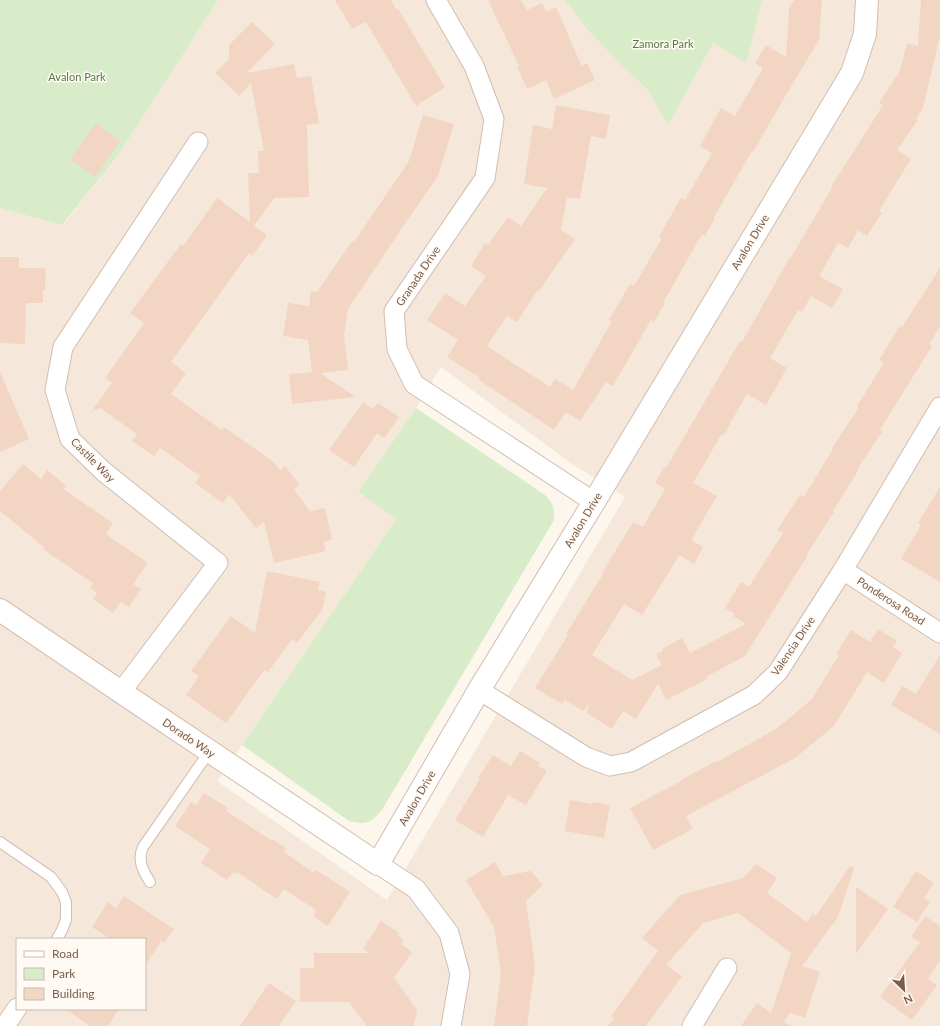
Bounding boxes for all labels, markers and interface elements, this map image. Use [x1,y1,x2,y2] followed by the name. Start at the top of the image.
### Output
[632,37,694,50] park label: Zamora Park
[48,70,106,83] park label: Avalon Park
[728,212,771,272] street label: Avalon Drive
[393,243,443,308] street label: Granada Drive
[69,435,118,485] street label: Castile Way
[561,490,604,550] street label: Avalon Drive
[855,574,928,627] street label: Ponderosa Road
[768,613,817,678] street label: Valencia Drive
[160,715,218,760] street label: Dorado Way
[395,767,438,828] street label: Avalon Drive
[16,938,146,1010] legend
[52,946,79,961] text: Road
[52,966,76,981] text: Park
[884,970,924,1010] north arrow
[52,986,95,1001] text: Building
[902,992,915,1007] text: N

